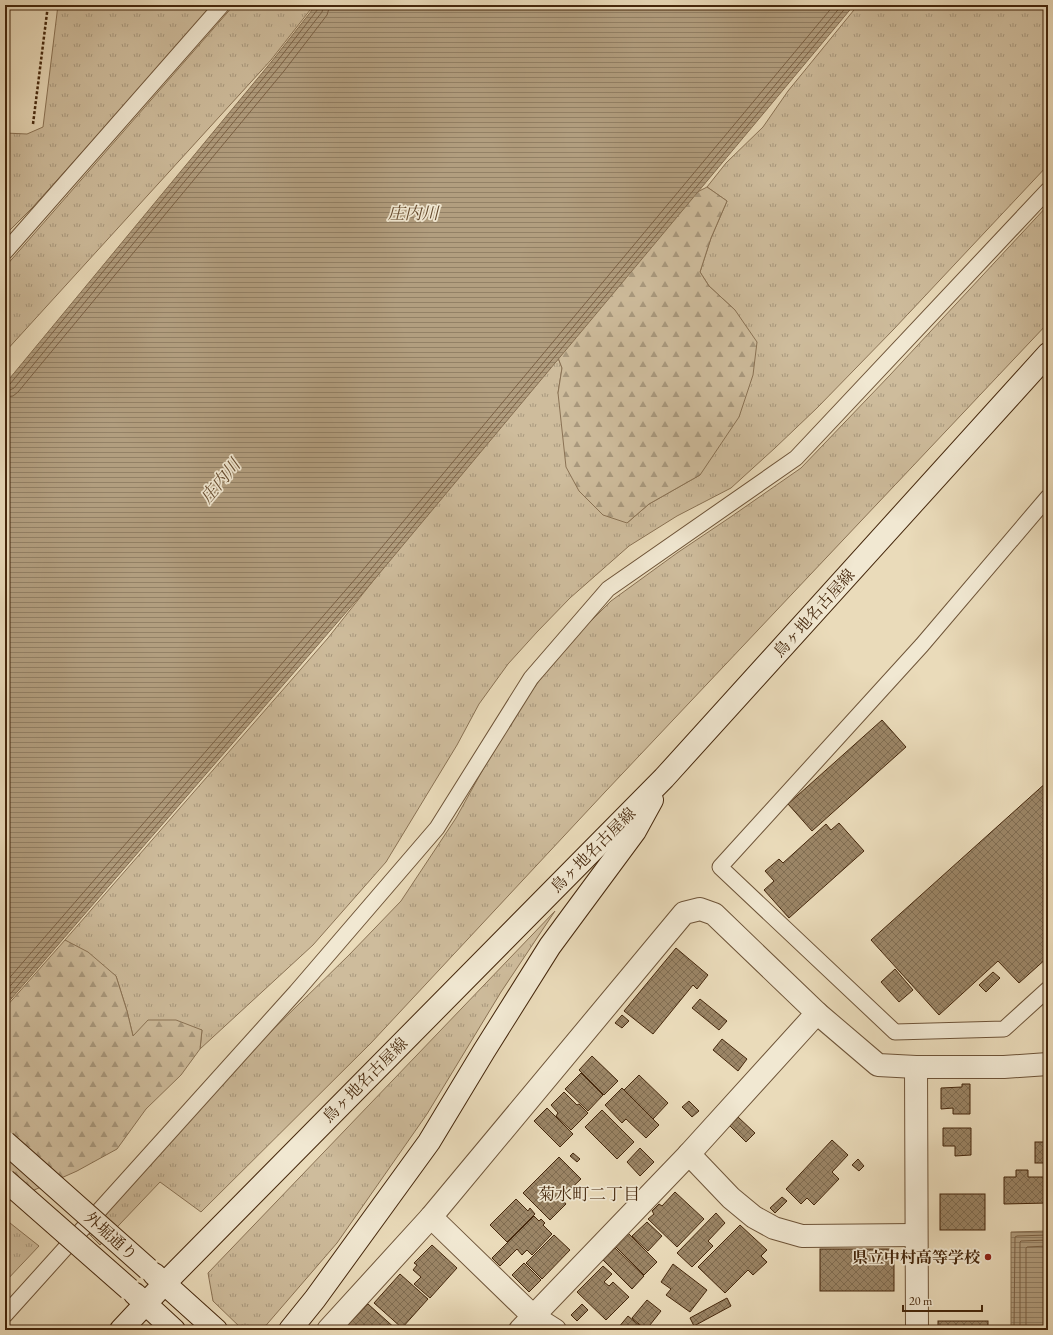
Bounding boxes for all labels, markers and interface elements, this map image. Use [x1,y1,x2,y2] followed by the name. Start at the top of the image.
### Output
[388,202,440,224] water label: 庄内川
[195,453,246,508] water label: 庄内川
[769,564,859,662] street label: 鳥ヶ地名古屋線
[546,803,640,897] street label: 鳥ヶ地名古屋線
[318,1033,412,1127] street label: 鳥ヶ地名古屋線
[538,1183,640,1205] district label: 菊水町二丁目
[80,1207,142,1265] street label: 外堀通り
[852,1247,981,1268] place label: 県立中村高等学校
[983,1252,993,1262] marker: 県立中村高等学校
[903,1287,982,1313] scale bar
[909,1293,933,1309] text: 20 m

